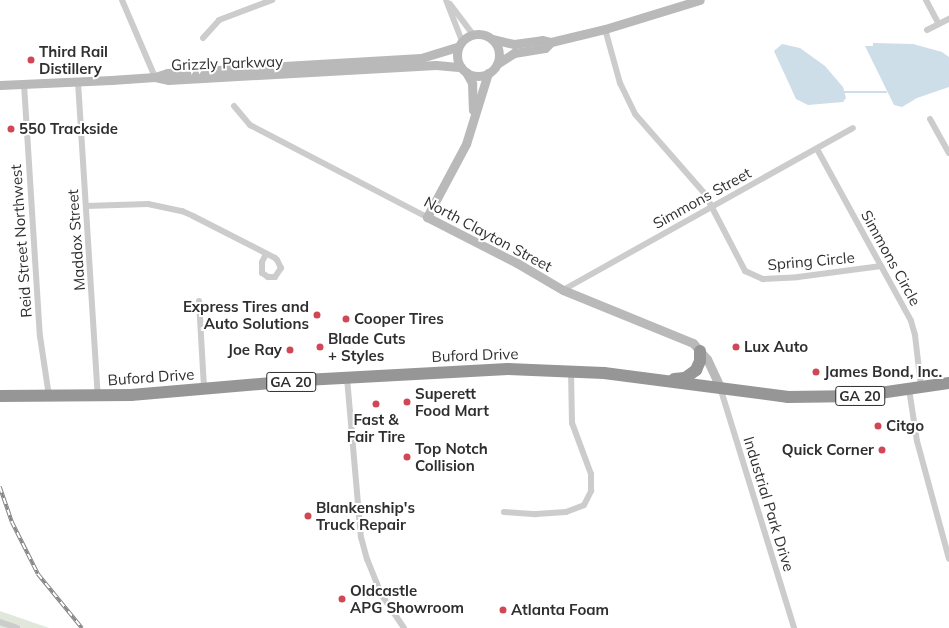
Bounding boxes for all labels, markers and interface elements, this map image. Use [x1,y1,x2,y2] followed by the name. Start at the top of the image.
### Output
[39,42,108,77] place label: Third Rail Distillery
[171,52,283,74] street label: Grizzly Parkway
[26,55,36,65] marker: Third Rail Distillery
[19,120,118,138] place label: 550 Trackside
[6,124,16,134] marker: 550 Trackside
[7,164,35,318] street label: Reid Street Northwest
[650,164,754,232] street label: Simmons Street
[63,189,89,291] street label: Maddox Street
[421,193,555,275] street label: North Clayton Street
[857,207,925,309] street label: Simmons Circle
[767,248,855,274] street label: Spring Circle
[183,297,309,332] place label: Express Tires and Auto Solutions
[312,310,322,320] marker: Express Tires and Auto Solutions
[354,310,444,328] place label: Cooper Tires
[341,314,351,324] marker: Cooper Tires
[328,329,405,364] place label: Blade Cuts + Styles
[744,338,808,356] place label: Lux Auto
[228,341,282,359] place label: Joe Ray
[315,342,325,352] marker: Blade Cuts + Styles
[731,342,741,352] marker: Lux Auto
[431,344,519,366] street label: Buford Drive
[285,345,295,355] marker: Joe Ray
[824,363,942,381] place label: James Bond, Inc.
[107,365,195,389] street label: Buford Drive
[811,367,821,377] marker: James Bond, Inc.
[266,370,316,394] road number: GA 20
[415,384,489,419] place label: Superett Food Mart
[835,384,885,408] road number: GA 20
[402,397,412,407] marker: Superett Food Mart
[371,399,381,409] marker: Fast & Fair Tire
[347,410,405,445] place label: Fast & Fair Tire
[886,417,924,435] place label: Citgo
[873,421,883,431] marker: Citgo
[740,434,798,574] street label: Industrial Park Drive
[415,439,488,474] place label: Top Notch Collision
[782,441,874,459] place label: Quick Corner
[877,445,887,455] marker: Quick Corner
[402,452,412,462] marker: Top Notch Collision
[316,498,415,533] place label: Blankenship's Truck Repair
[303,511,313,521] marker: Blankenship's Truck Repair
[350,581,464,616] place label: Oldcastle APG Showroom
[337,594,347,604] marker: Oldcastle APG Showroom
[511,601,609,619] place label: Atlanta Foam
[498,605,508,615] marker: Atlanta Foam

